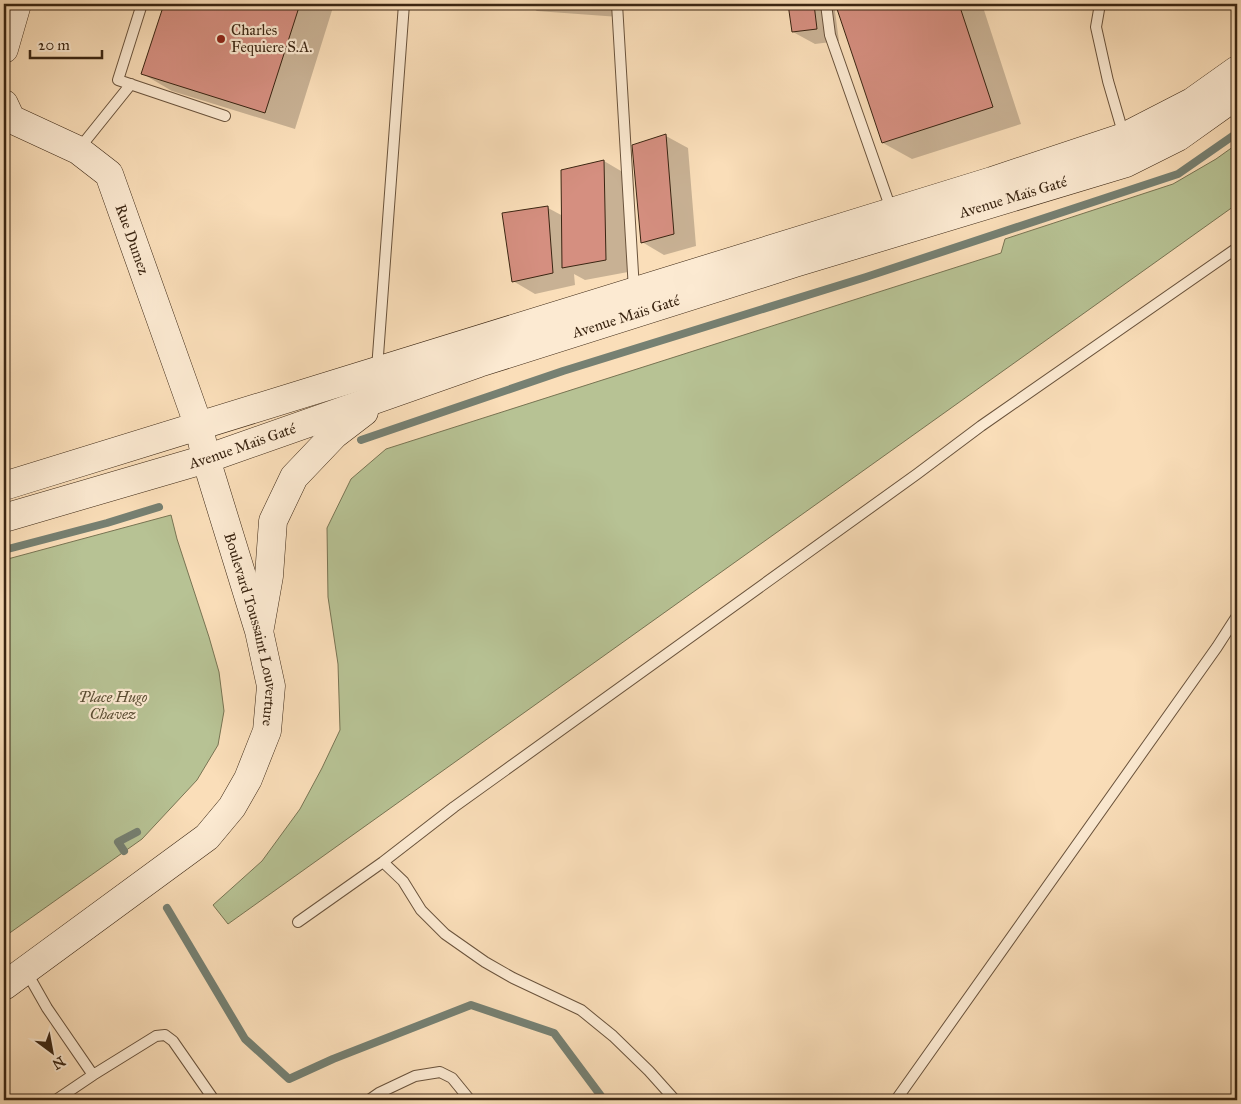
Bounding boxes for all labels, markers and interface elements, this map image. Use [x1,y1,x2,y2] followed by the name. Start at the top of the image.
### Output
[231,21,312,57] place label: Charles Fequiere S.A.
[30,28,102,60] scale bar
[215,33,227,45] marker: Charles Fequiere S.A.
[38,36,70,54] text: 20 m
[956,172,1070,222] street label: Avenue Maïs Gaté
[111,202,153,277] street label: Rue Dumez
[569,291,683,342] street label: Avenue Maïs Gaté
[186,419,299,473] street label: Avenue Maïs Gaté
[220,530,280,727] street label: Boulevard Toussaint Louverture
[78,688,148,723] park label: Place Hugo Chavez
[28,1026,78,1076] north arrow
[49,1052,68,1073] text: N

